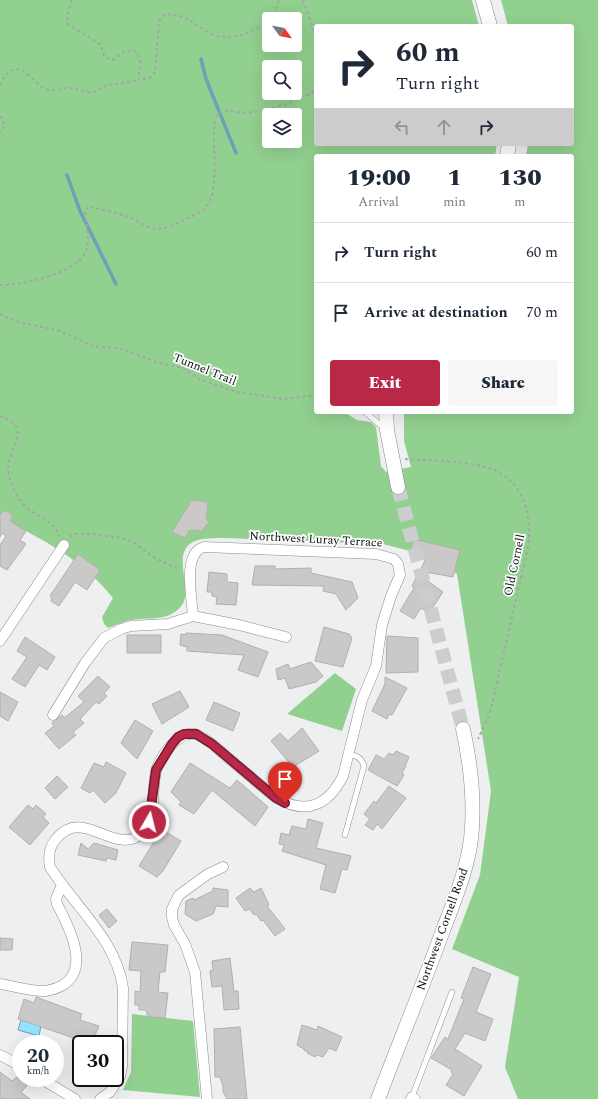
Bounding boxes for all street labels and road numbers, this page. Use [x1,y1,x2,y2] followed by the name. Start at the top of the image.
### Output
[170,348,239,391] street label: Tunnel Trail
[249,527,383,552] street label: Northwest Luray Terrace
[499,532,530,598] street label: Old Cornell
[411,865,474,993] street label: Northwest Cornell Road

